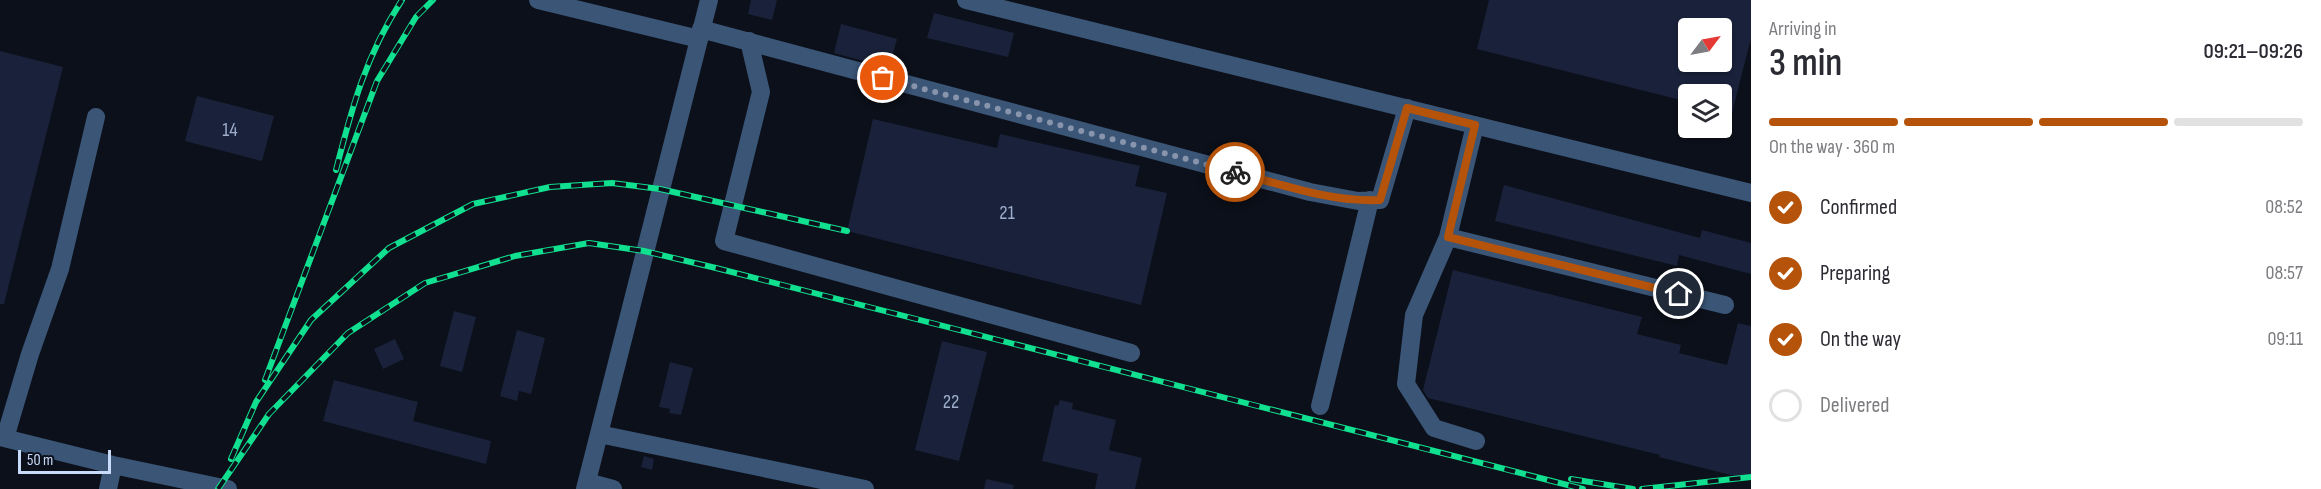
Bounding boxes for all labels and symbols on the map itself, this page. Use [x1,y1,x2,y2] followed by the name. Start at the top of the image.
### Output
[1678,18,1732,72] north arrow
[857,52,908,103] pin
[222,118,238,142] house number: 14
[1205,142,1265,202] courier
[999,201,1015,225] house number: 21
[1653,268,1704,319] pin
[943,390,959,414] house number: 22
[18,447,111,474] scale bar

